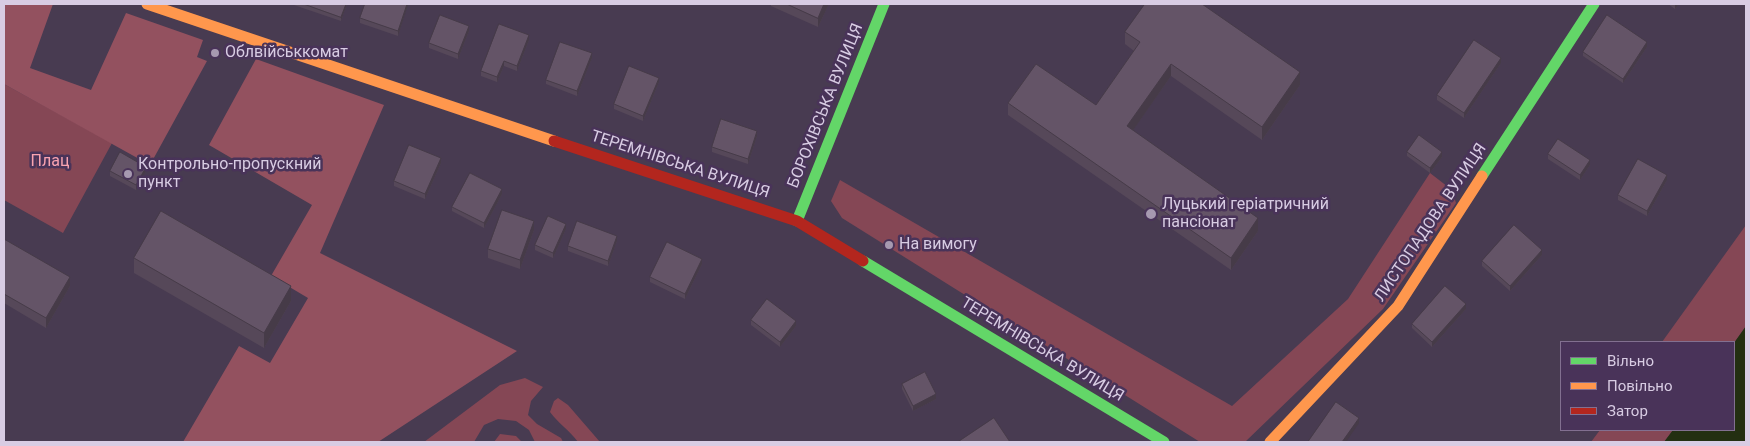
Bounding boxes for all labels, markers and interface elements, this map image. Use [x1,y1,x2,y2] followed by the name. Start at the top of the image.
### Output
[784,21,868,191] street label: БОРОХІВСЬКА ВУЛИЦЯ
[225,43,348,63] place label: Облвійськкомат
[209,47,221,59] marker: Облвійськкомат
[588,127,772,203] street label: ТЕРЕМНІВСЬКА ВУЛИЦЯ
[1371,140,1491,306] street label: ЛИСТОПАДОВА ВУЛИЦЯ
[31,152,69,172] park label: Плац
[138,155,322,193] place label: Контрольно-пропускний пункт
[122,168,134,180] marker: Контрольно-пропускний пункт
[1162,195,1329,233] place label: Луцький геріатричний пансіонат
[1144,207,1158,221] marker: Луцький геріатричний пансіонат
[899,235,977,255] place label: На вимогу
[883,239,895,251] marker: На вимогу
[957,294,1127,406] street label: ТЕРЕМНІВСЬКА ВУЛИЦЯ
[1560,341,1735,431] legend
[1607,352,1654,370] text: Вільно
[1607,377,1673,395] text: Повільно
[1607,402,1648,420] text: Затор

